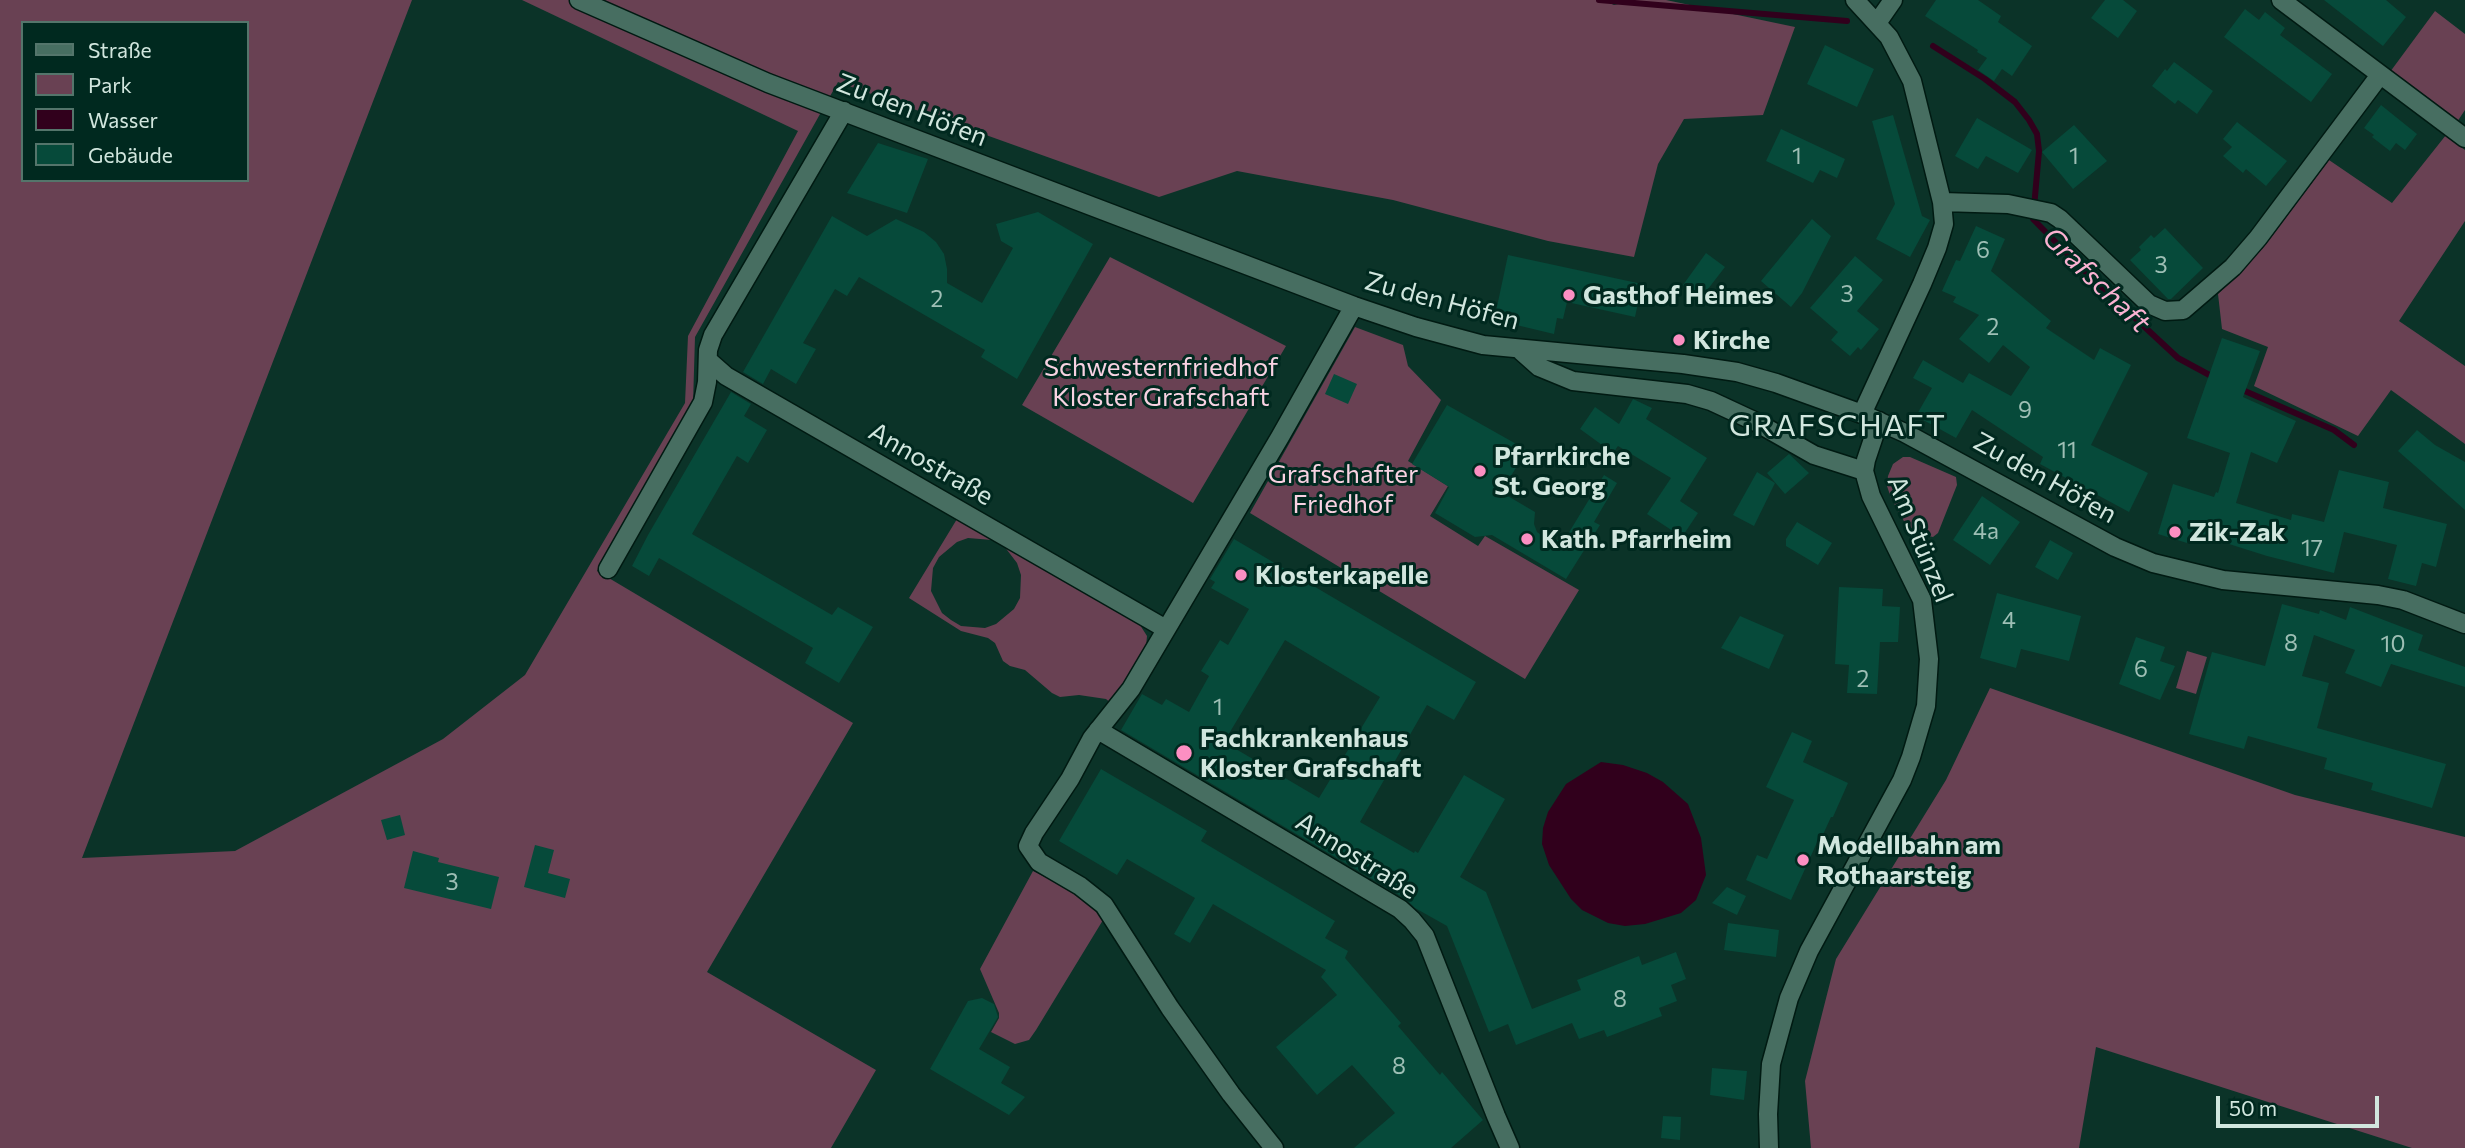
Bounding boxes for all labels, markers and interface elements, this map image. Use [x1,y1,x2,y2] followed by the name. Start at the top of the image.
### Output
[21,21,248,182] legend
[88,37,152,62] text: Straße
[832,67,992,153] street label: Zu den Höfen
[88,72,132,97] text: Park
[88,107,158,132] text: Wasser
[88,142,173,167] text: Gebäude
[1792,142,1802,170] house number: 1
[2069,142,2079,170] house number: 1
[2035,220,2157,340] water label: Grafschaft
[1976,236,1990,264] house number: 6
[2154,251,2168,279] house number: 3
[1361,265,1523,337] street label: Zu den Höfen
[1583,279,1774,311] place label: Gasthof Heimes
[1840,280,1854,308] house number: 3
[931,285,943,313] house number: 2
[1561,287,1577,303] marker: Gasthof Heimes
[1987,313,1999,341] house number: 2
[1693,324,1770,356] place label: Kirche
[1671,332,1687,348] marker: Kirche
[1044,351,1278,412] park label: Schwesternfriedhof Kloster Grafschaft
[2018,396,2032,424] house number: 9
[1730,408,1946,444] district label: GRAFSCHAFT
[863,416,999,512] street label: Annostraße
[1968,426,2122,530] street label: Zu den Höfen
[2057,436,2077,464] house number: 11
[1494,440,1630,502] place label: Pfarrkirche St. Georg
[1268,458,1418,520] park label: Grafschafter Friedhof
[1472,463,1488,479] marker: Pfarrkirche St. Georg
[1880,471,1960,607] street label: Am Stünzel
[2189,516,2285,548] place label: Zik-Zak
[1973,517,1999,545] house number: 4a
[1541,523,1732,555] place label: Kath. Pfarrheim
[2167,524,2183,540] marker: Zik-Zak
[1519,531,1535,547] marker: Kath. Pfarrheim
[2301,534,2323,562] house number: 17
[1255,559,1428,591] place label: Klosterkapelle
[1233,567,1249,583] marker: Klosterkapelle
[2002,606,2016,634] house number: 4
[2284,629,2298,657] house number: 8
[2381,630,2405,658] house number: 10
[2134,655,2148,683] house number: 6
[1857,665,1869,693] house number: 2
[1213,693,1223,721] house number: 1
[1200,722,1421,784] place label: Fachkrankenhaus Kloster Grafschaft
[1174,743,1194,763] marker: Fachkrankenhaus Kloster Grafschaft
[1290,806,1424,906] street label: Annostraße
[1817,829,2001,890] place label: Modellbahn am Rothaarsteig
[1795,852,1811,868] marker: Modellbahn am Rothaarsteig
[445,868,459,896] house number: 3
[1613,985,1627,1013] house number: 8
[1392,1052,1406,1080] house number: 8
[2220,1082,2383,1126] scale bar
[2229,1095,2277,1120] text: 50 m

